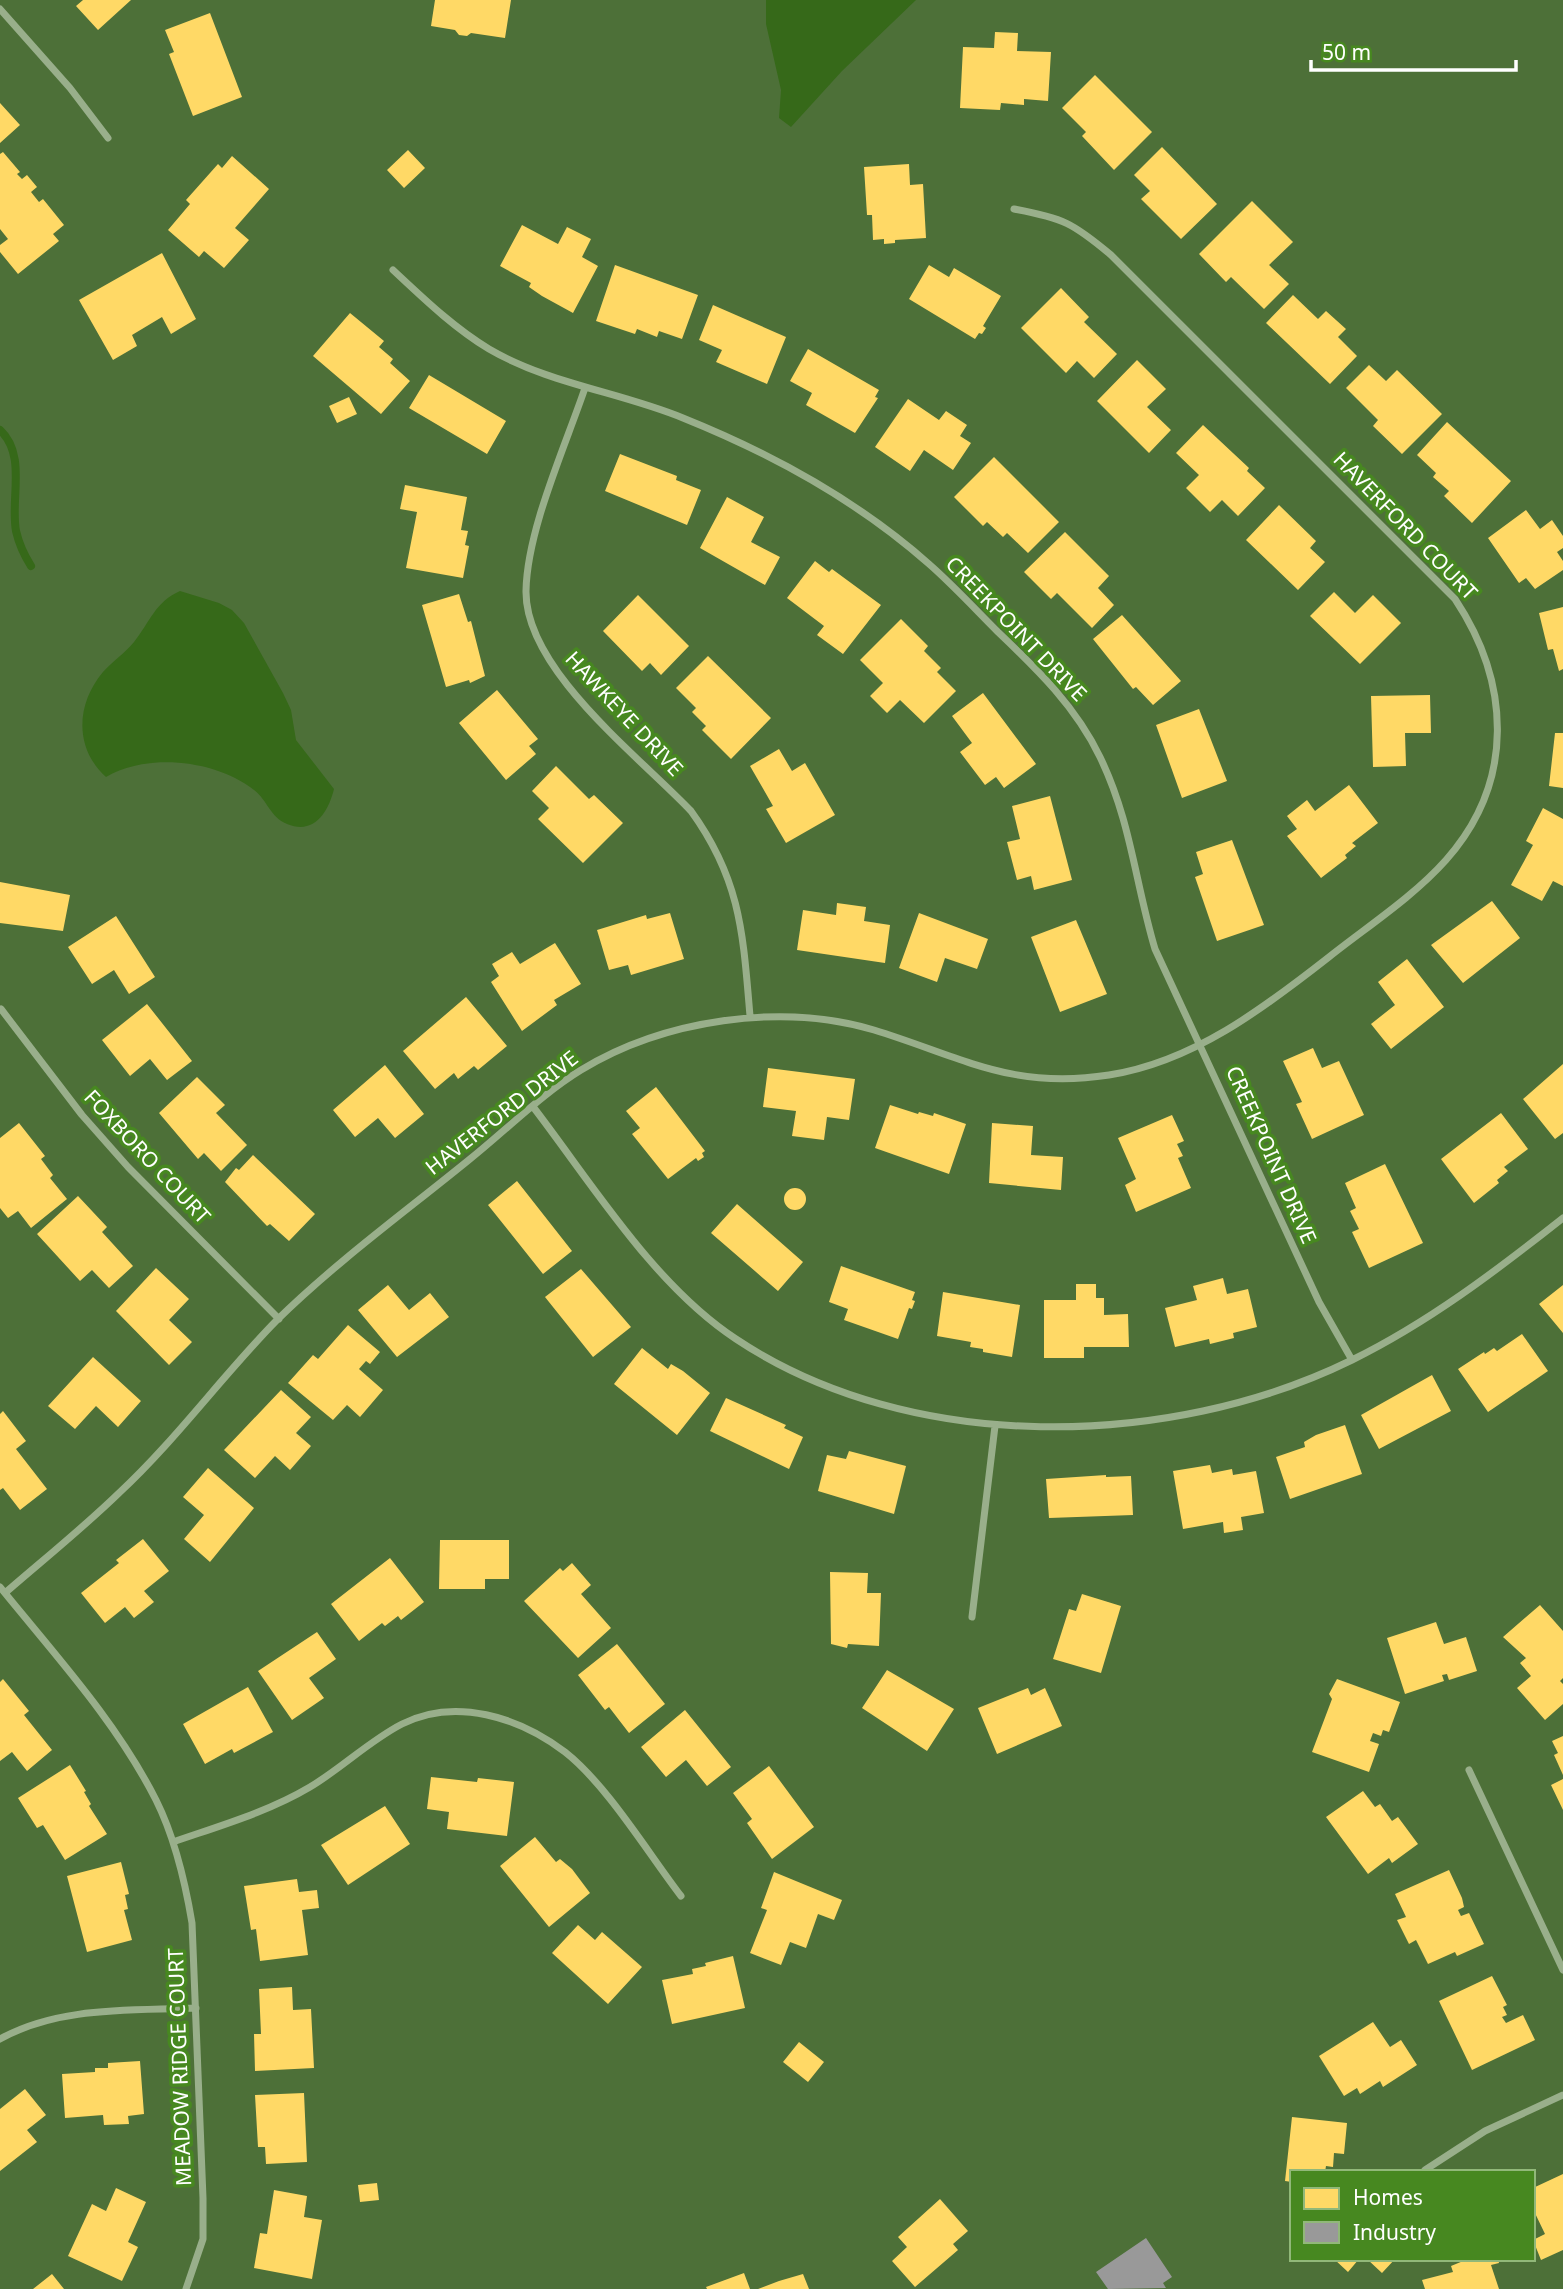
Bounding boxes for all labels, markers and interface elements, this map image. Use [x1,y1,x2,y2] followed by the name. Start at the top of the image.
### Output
[1311,28,1516,72] scale bar
[1322,38,1371,66] text: 50 m
[1328,445,1484,606] street label: HAVERFORD COURT
[940,550,1093,707] street label: CREEKPOINT DRIVE
[560,645,690,782] street label: HAWKEYE DRIVE
[419,1044,583,1181] street label: HAVERFORD DRIVE
[1220,1061,1324,1248] street label: CREEKPOINT DRIVE
[78,1083,217,1230] street label: FOXBORO COURT
[161,1947,197,2186] street label: MEADOW RIDGE COURT
[1290,2170,1535,2261] legend
[1353,2183,1423,2211] text: Homes
[1353,2218,1436,2246] text: Industry

